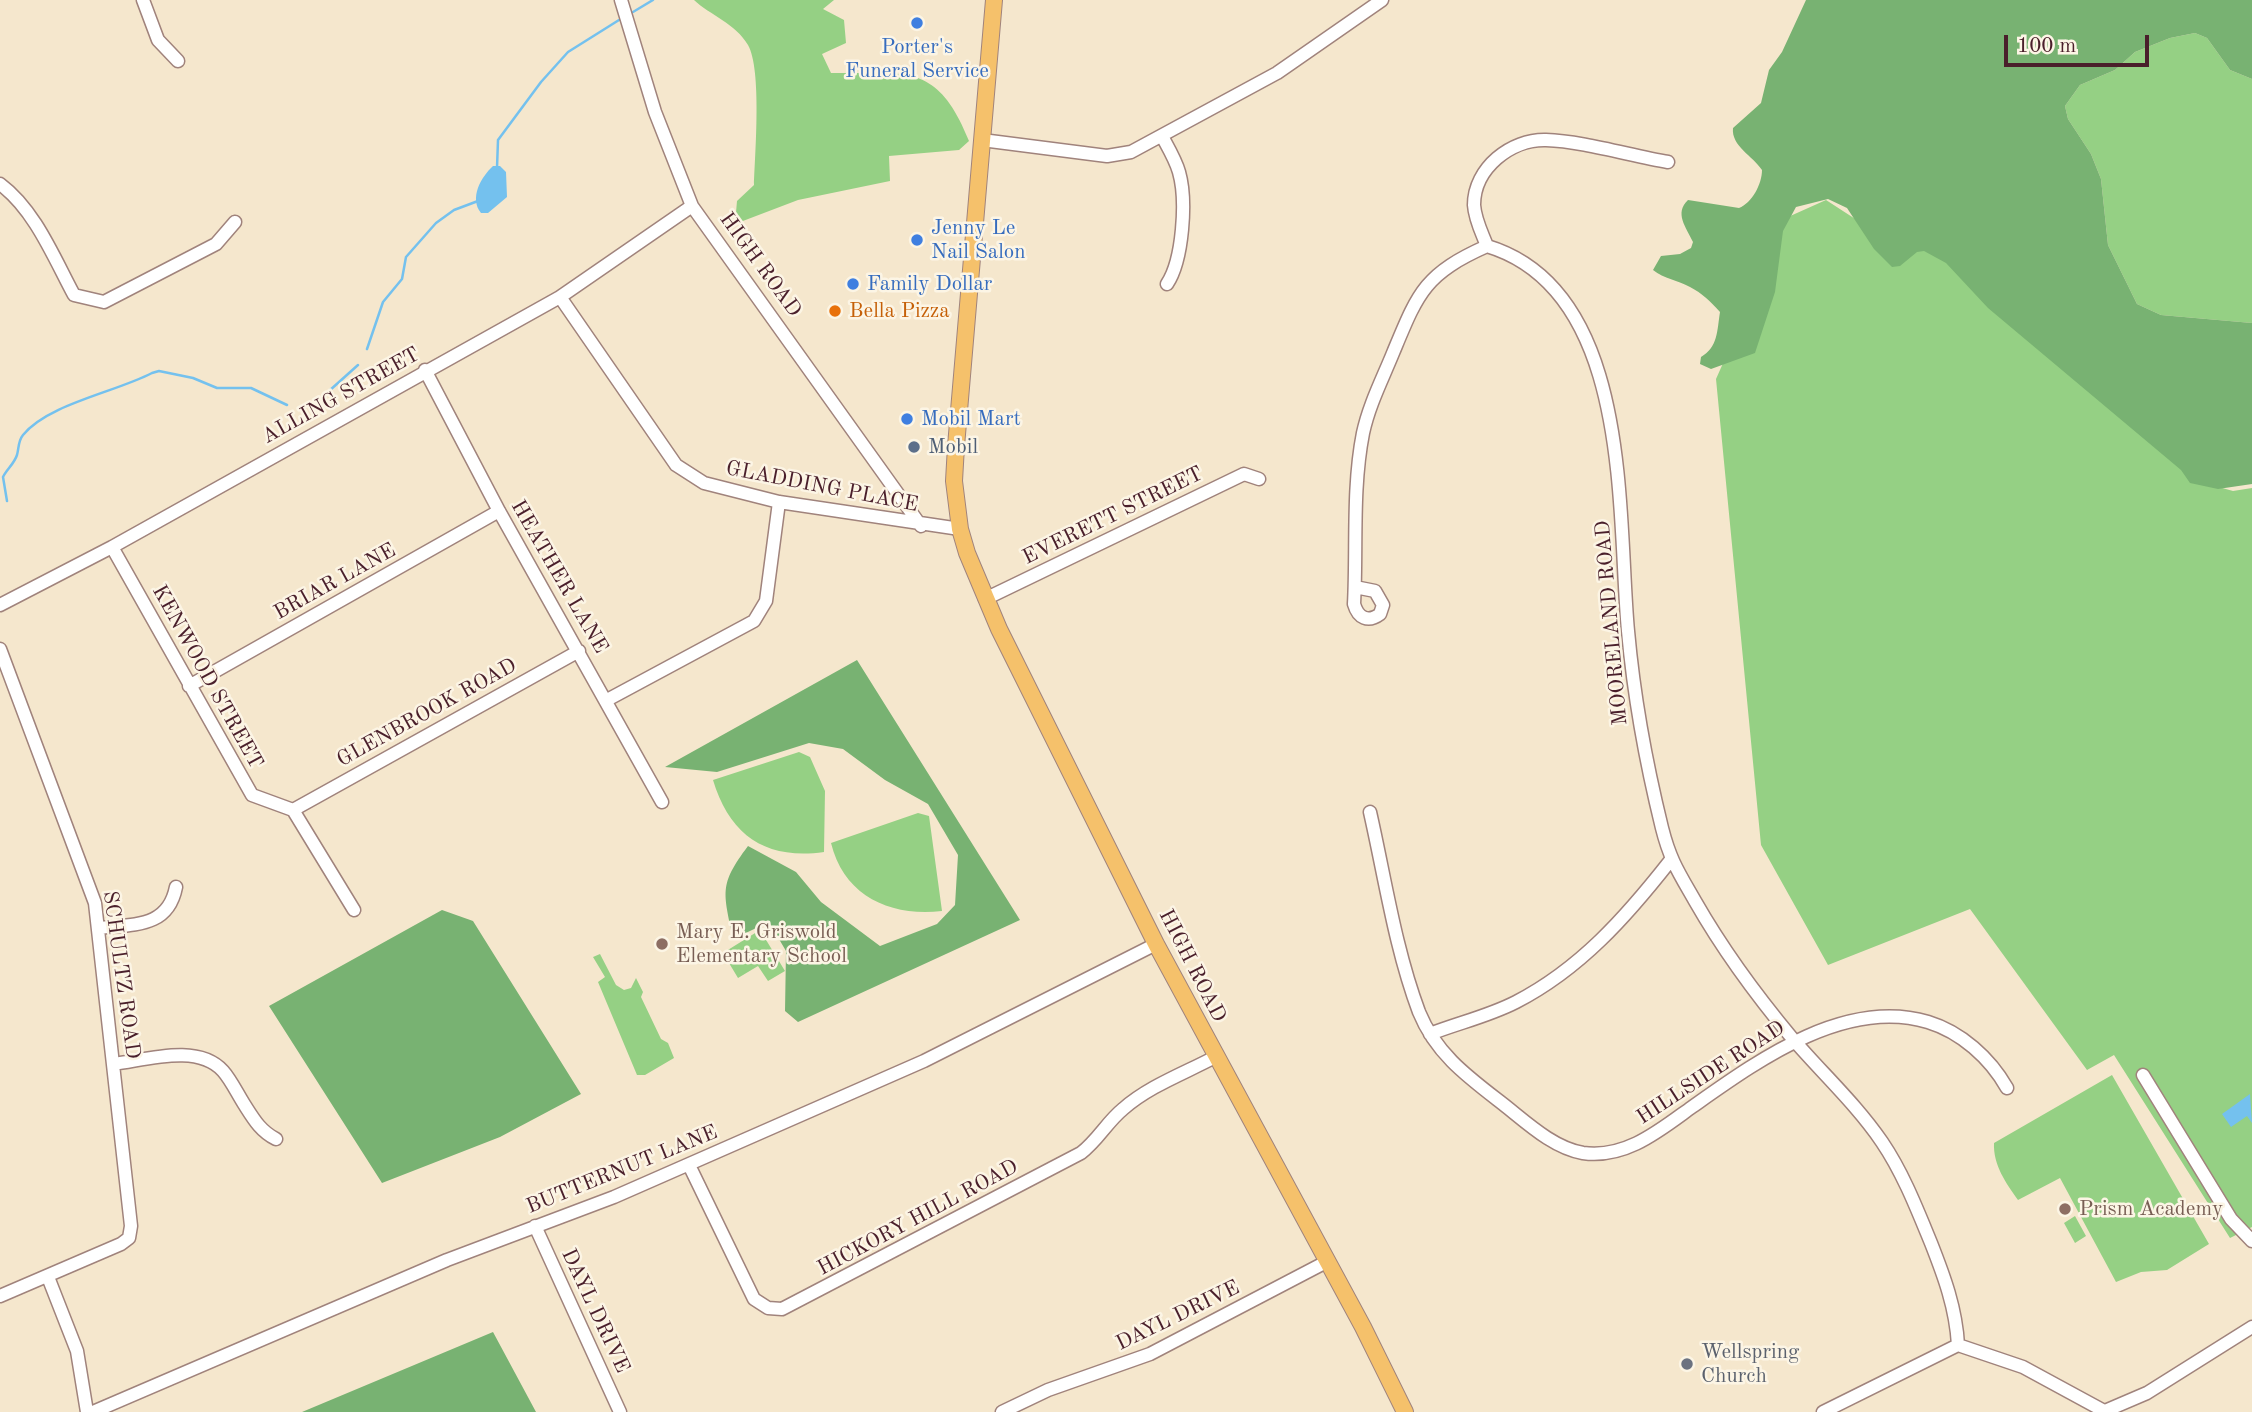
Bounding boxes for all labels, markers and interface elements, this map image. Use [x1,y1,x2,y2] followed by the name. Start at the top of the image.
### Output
[909,15,925,31] marker: Porter's Funeral Service
[2007,21,2152,65] scale bar
[845,34,989,84] place label: Porter's Funeral Service
[2017,36,2076,57] text: 100 m
[714,208,806,322] street label: HIGH ROAD
[931,215,1026,265] place label: Jenny Le Nail Salon
[909,232,925,248] marker: Jenny Le Nail Salon
[867,271,992,297] place label: Family Dollar
[845,276,861,292] marker: Family Dollar
[849,298,950,324] place label: Bella Pizza
[827,303,843,319] marker: Bella Pizza
[258,342,424,450] street label: ALLING STREET
[921,406,1021,432] place label: Mobil Mart
[899,411,915,427] marker: Mobil Mart
[928,434,978,460] place label: Mobil
[906,439,922,455] marker: Mobil
[724,456,920,518] street label: GLADDING PLACE
[1019,461,1207,571] street label: EVERETT STREET
[505,496,613,658] street label: HEATHER LANE
[1590,519,1634,727] street label: MOORELAND ROAD
[270,538,400,626] street label: BRIAR LANE
[146,581,268,773] street label: KENWOOD STREET
[333,653,521,773] street label: GLENBROOK ROAD
[97,889,145,1061] street label: SCHULTZ ROAD
[1153,905,1231,1027] street label: HIGH ROAD
[676,919,847,969] place label: Mary E. Griswold Elementary School
[654,936,670,952] marker: Mary E. Griswold Elementary School
[1632,1016,1790,1130] street label: HILLSIDE ROAD
[523,1120,721,1220] street label: BUTTERNUT LANE
[813,1154,1023,1282] street label: HICKORY HILL ROAD
[2079,1196,2223,1222] place label: Prism Academy
[2057,1201,2073,1217] marker: Prism Academy
[555,1245,635,1377] street label: DAYL DRIVE
[1112,1275,1244,1357] street label: DAYL DRIVE
[1701,1339,1799,1389] place label: Wellspring Church
[1679,1356,1695,1372] marker: Wellspring Church

